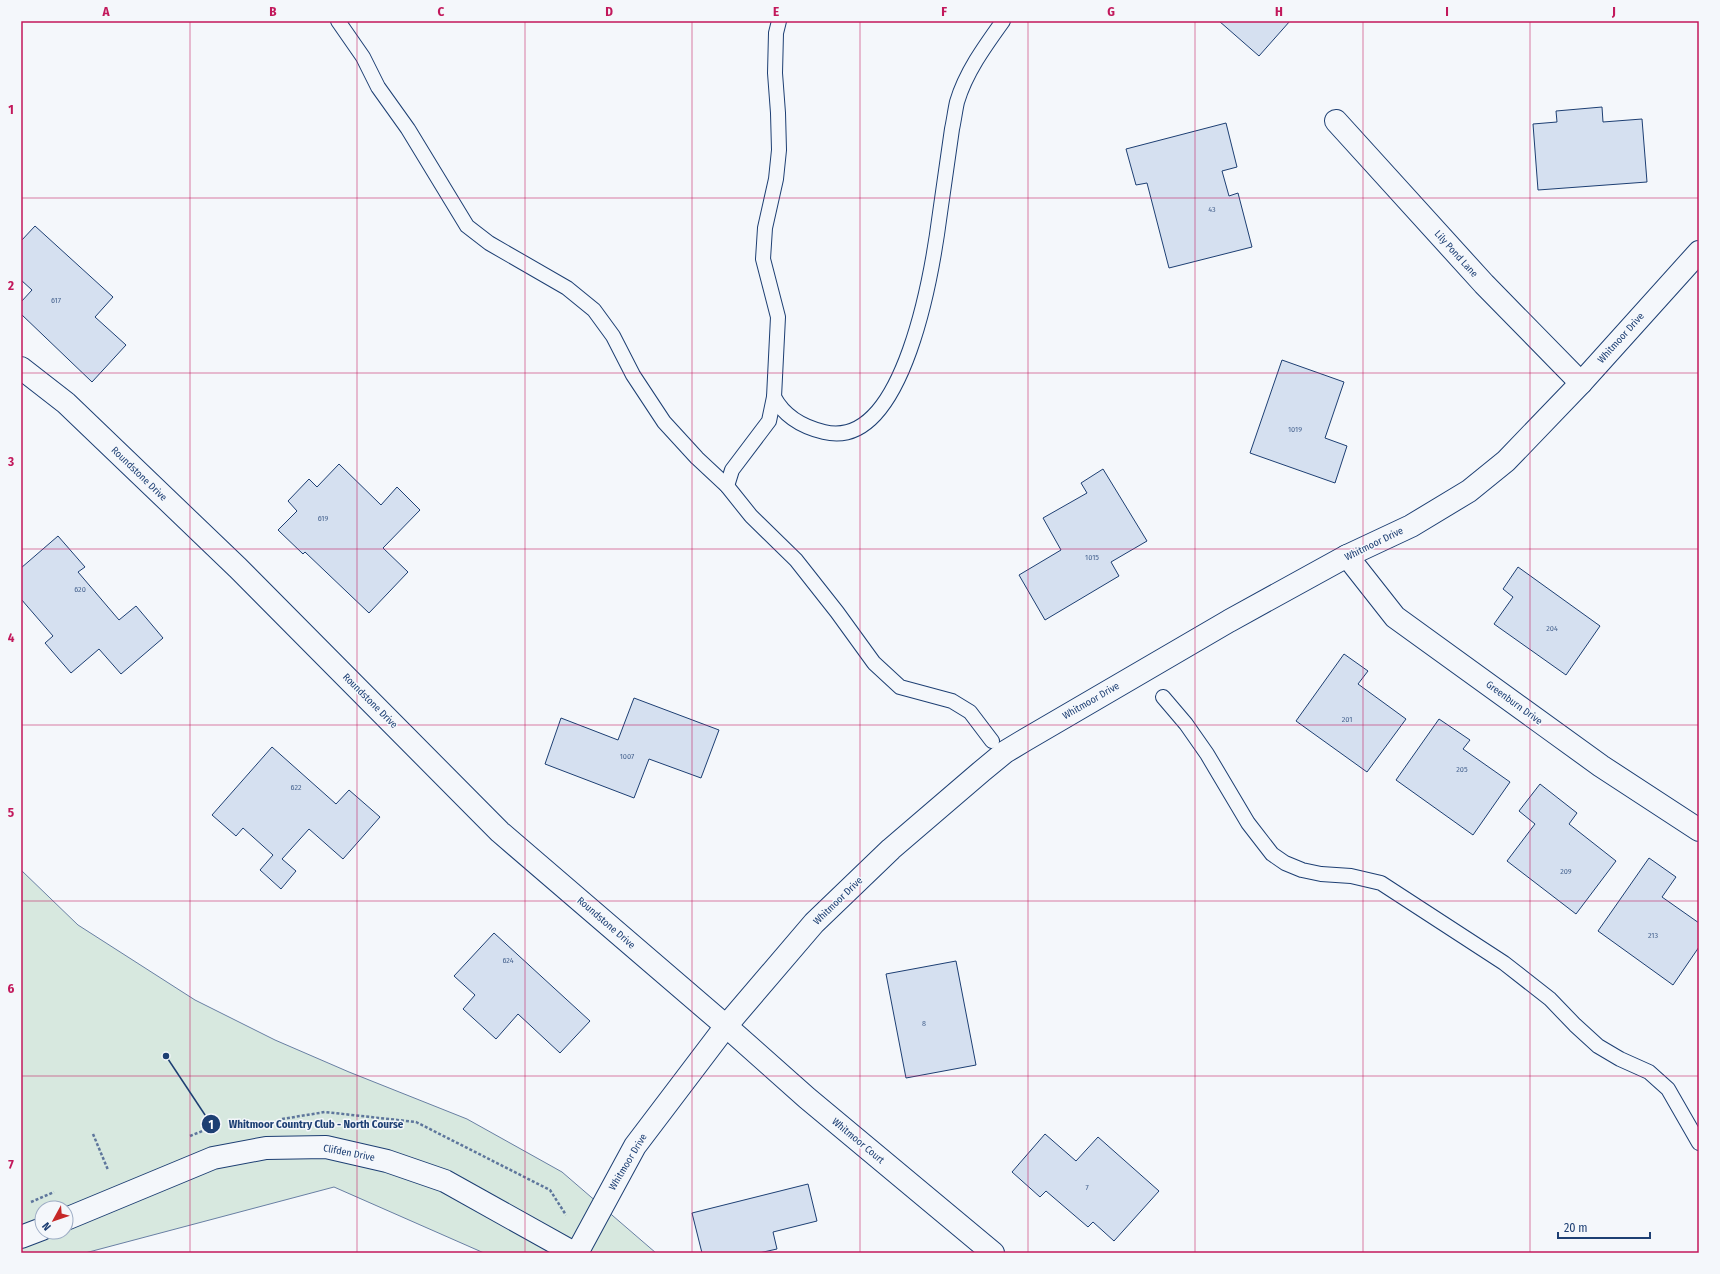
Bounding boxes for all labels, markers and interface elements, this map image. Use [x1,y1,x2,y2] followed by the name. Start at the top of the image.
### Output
[101,4,110,19] text: A
[269,4,277,19] text: B
[438,4,445,19] text: C
[605,4,613,19] text: D
[773,4,779,19] text: E
[941,4,947,19] text: F
[1107,4,1115,19] text: G
[1275,4,1283,19] text: H
[1445,4,1449,19] text: I
[1611,4,1616,19] text: J
[8,102,14,117] text: 1
[1208,205,1216,214] house number: 43
[1432,228,1480,280] street label: Lily Pond Lane
[7,278,14,293] text: 2
[51,296,62,305] house number: 617
[1595,310,1647,366] street label: Whitmoor Drive
[1288,425,1302,434] house number: 1019
[109,444,169,504] street label: Roundstone Drive
[7,454,14,469] text: 3
[318,514,328,523] house number: 619
[1343,525,1405,563] street label: Whitmoor Drive
[1085,553,1099,562] house number: 1015
[74,585,86,594] house number: 620
[1546,624,1558,633] house number: 204
[8,630,15,645] text: 4
[340,671,400,731] street label: Roundstone Drive
[1483,678,1545,728] street label: Greenburn Drive
[1060,680,1122,722] street label: Whitmoor Drive
[1342,715,1352,724] house number: 201
[620,752,635,761] house number: 1007
[1456,765,1468,774] house number: 205
[291,783,302,792] house number: 622
[8,805,14,820] text: 5
[1560,867,1572,876] house number: 209
[811,874,865,927] street label: Whitmoor Drive
[575,895,637,951] street label: Roundstone Drive
[1648,931,1658,940] house number: 213
[502,956,514,965] house number: 624
[8,981,15,996] text: 6
[922,1019,926,1028] house number: 8
[201,1113,412,1136] callout: Whitmoor Country Club - North Course
[829,1116,887,1167] street label: Whitmoor Court
[208,1118,214,1132] text: 1
[229,1118,404,1131] text: Whitmoor Country Club - North Course
[606,1132,650,1192] street label: Whitmoor Drive
[322,1142,376,1164] street label: Clifden Drive
[8,1157,14,1172] text: 7
[1085,1183,1089,1192] house number: 7
[34,1200,74,1240] north arrow
[1558,1214,1650,1240] scale bar
[40,1219,54,1233] text: N
[1564,1221,1588,1235] text: 20 m

